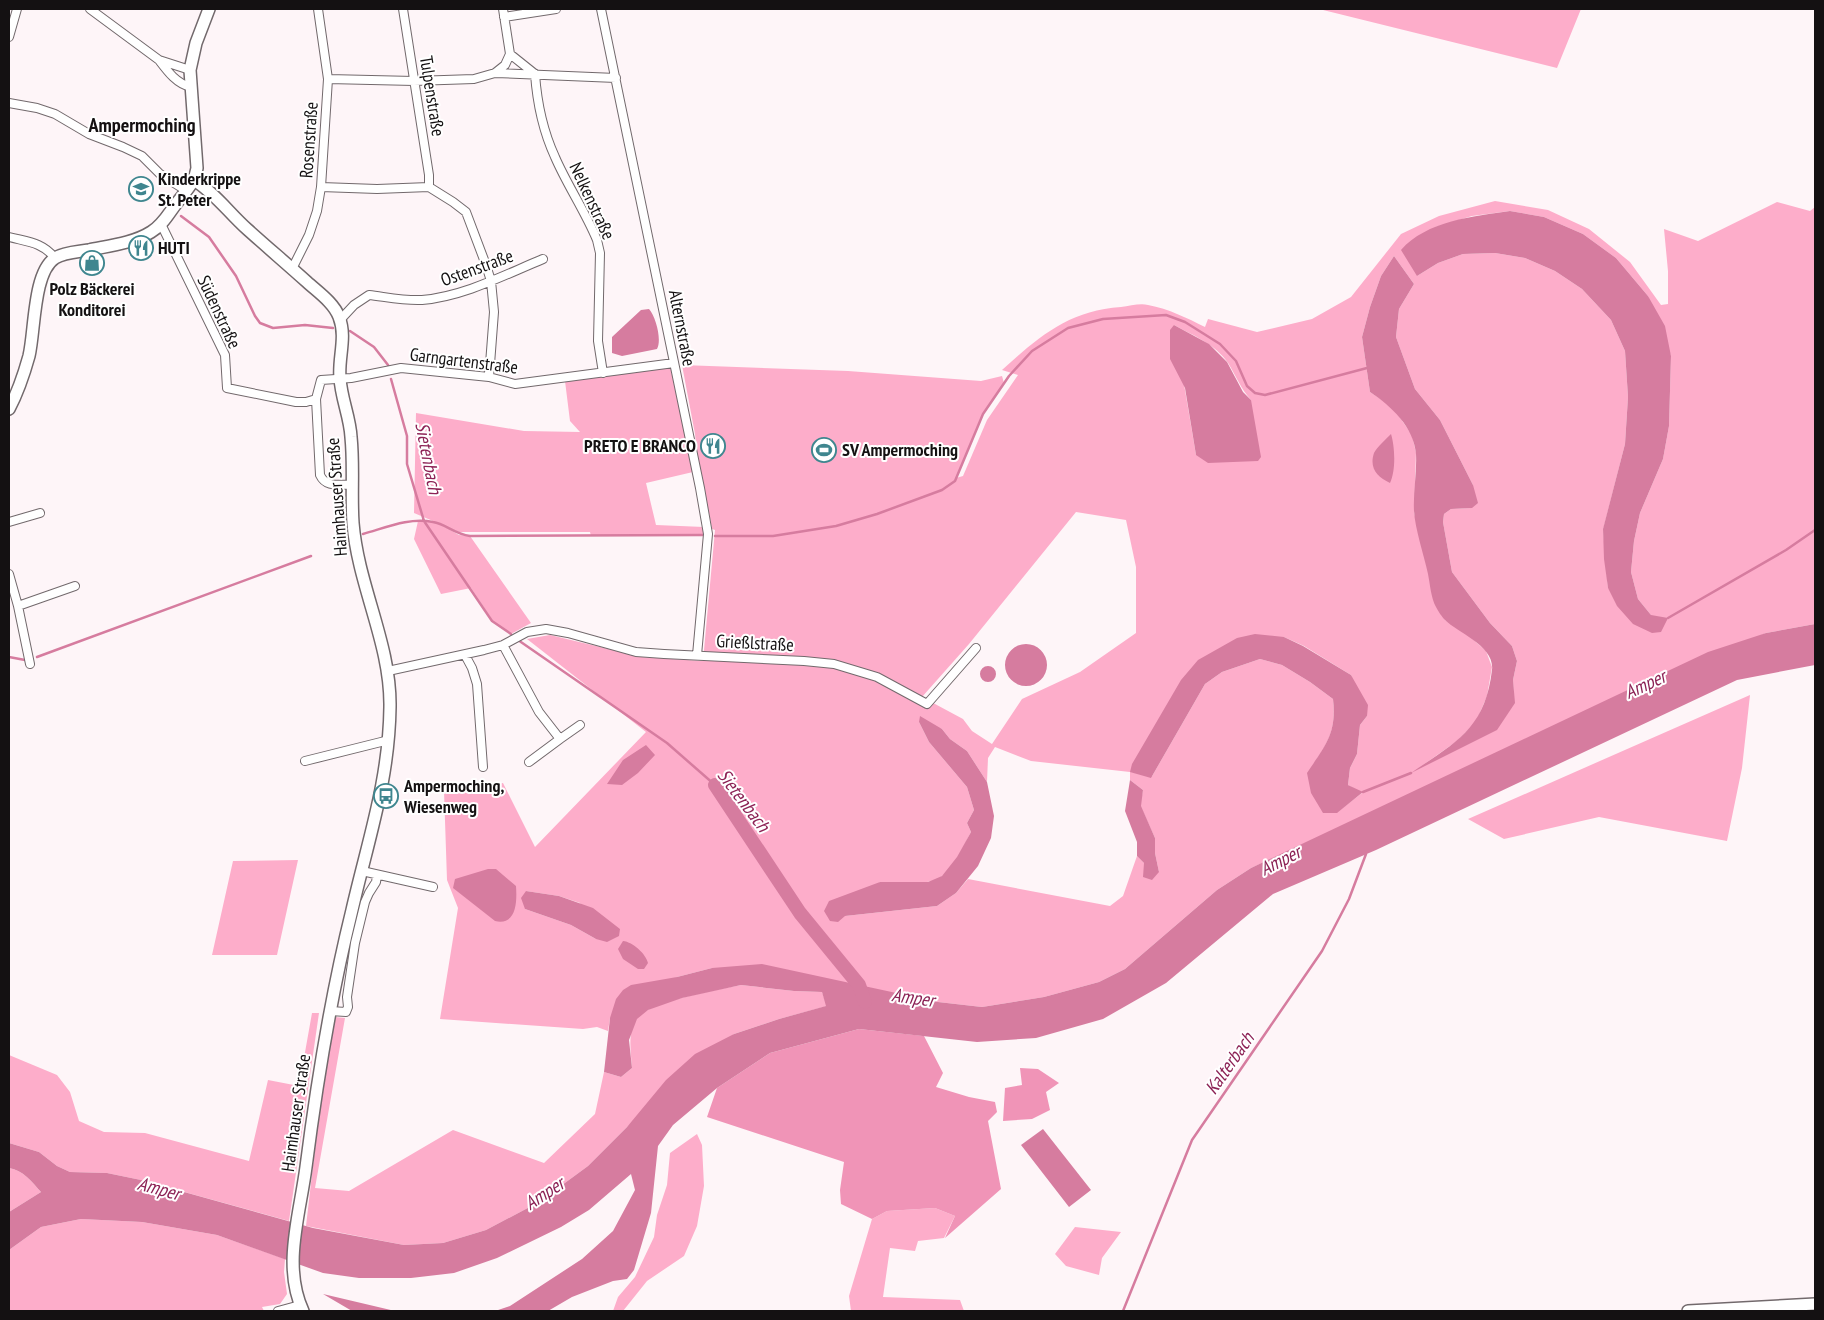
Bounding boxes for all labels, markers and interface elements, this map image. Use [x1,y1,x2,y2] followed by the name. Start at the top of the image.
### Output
[415,54,450,138] street label: Tulpenstraße
[294,101,323,179] street label: Rosenstraße
[87,112,196,138] district label: Ampermoching
[565,158,620,243] street label: Nelkenstraße
[158,167,241,211] place label: Kinderkrippe St. Peter
[128,176,154,202] school or university icon: Kinderkrippe St. Peter
[128,235,154,261] restaurant icon: HUTI
[158,236,190,259] place label: HUTI
[437,244,516,291] street label: Ostenstraße
[79,250,105,276] shop icon: Polz Bäckerei Konditorei
[193,272,246,352] street label: Südenstraße
[49,277,135,321] place label: Polz Bäckerei Konditorei
[664,288,701,368] street label: Alternstraße
[409,342,519,379] street label: Garngartenstraße
[410,420,448,497] water label: Sietenbach
[700,433,726,459] restaurant icon: PRETO E BRANCO
[584,434,696,457] place label: PRETO E BRANCO
[321,437,352,557] street label: Haimhauser Straße
[811,437,837,463] sports icon: SV Ampermoching
[842,438,958,461] place label: SV Ampermoching
[716,629,794,656] street label: Grießlstraße
[1621,663,1672,704] water label: Amper
[713,764,776,837] water label: Sietenbach
[403,774,504,818] place label: Ampermoching, Wiesenweg
[373,783,399,809] bus stop icon: Ampermoching, Wiesenweg
[1256,838,1307,880] water label: Amper
[890,982,939,1012] water label: Amper
[1199,1026,1260,1099] water label: Kalterbach
[276,1053,315,1173] street label: Haimhauser Straße
[520,1170,571,1215] water label: Amper
[135,1171,185,1206] water label: Amper

